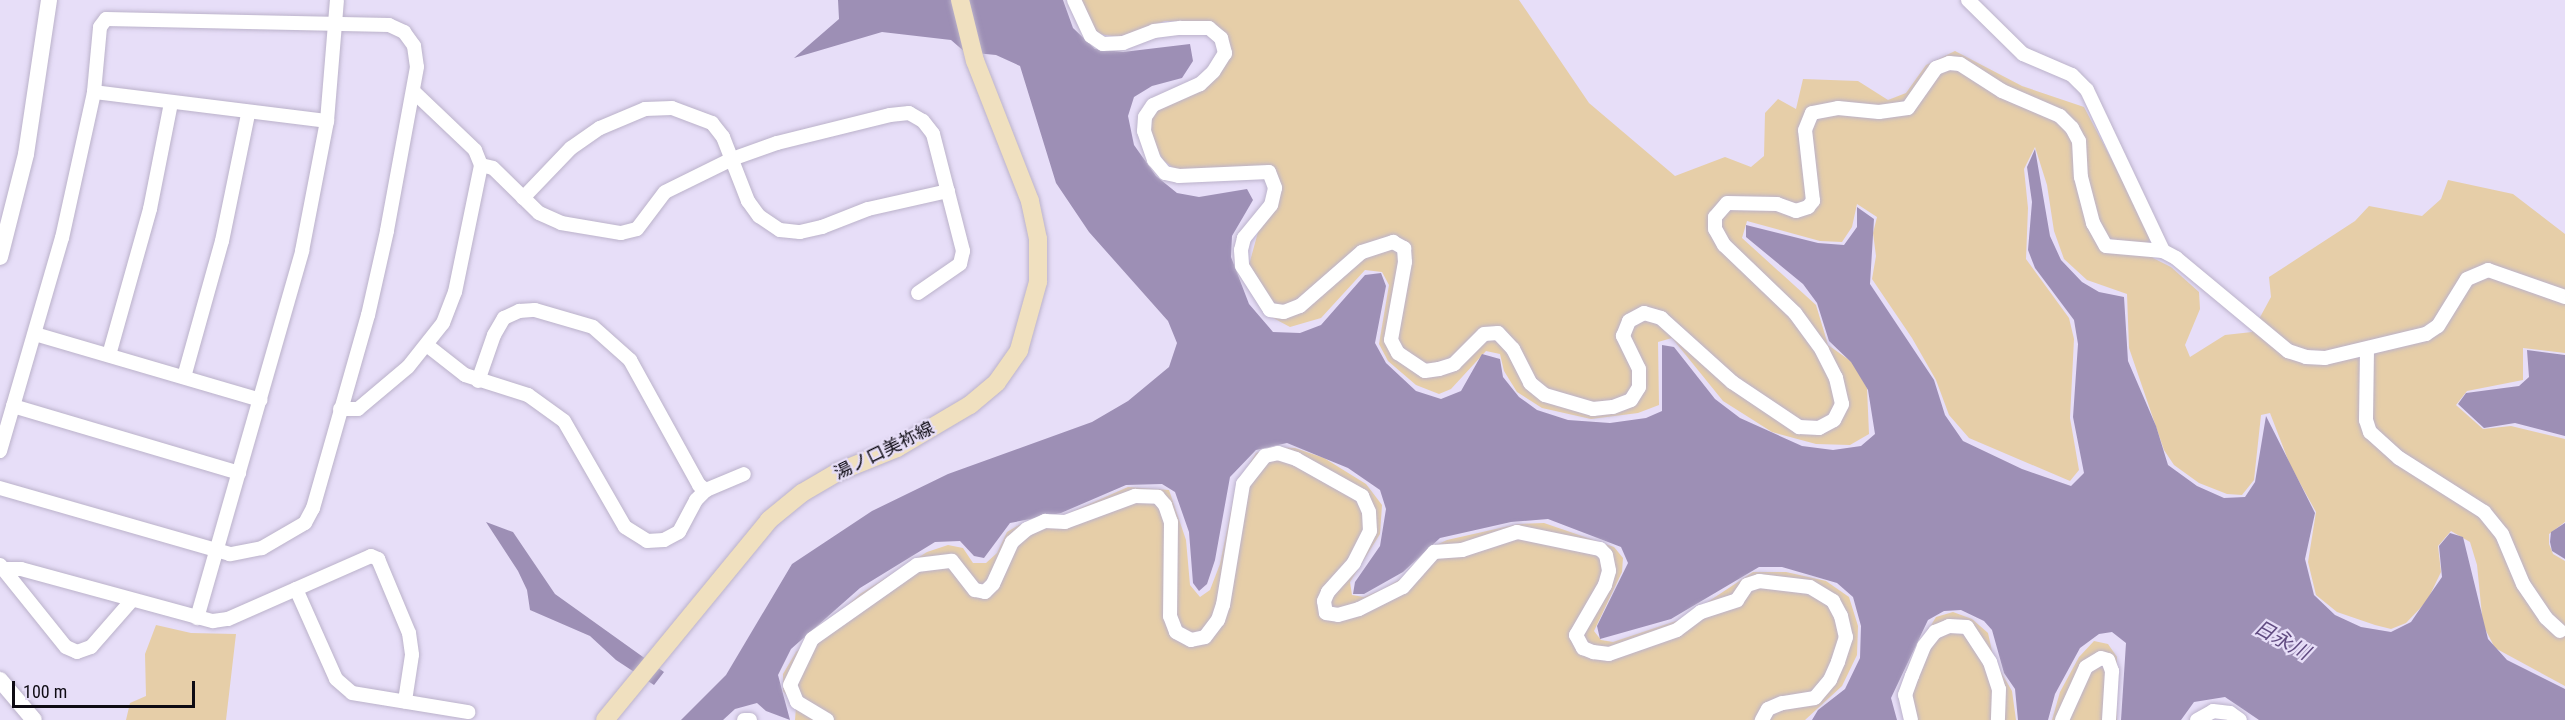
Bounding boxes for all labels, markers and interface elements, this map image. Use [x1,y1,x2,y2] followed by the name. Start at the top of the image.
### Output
[831,418,937,484] street label: 湯ノ口美祢線
[2250,615,2314,665] water label: 日永川
[15,669,198,707] scale bar
[23,681,67,702] text: 100 m

